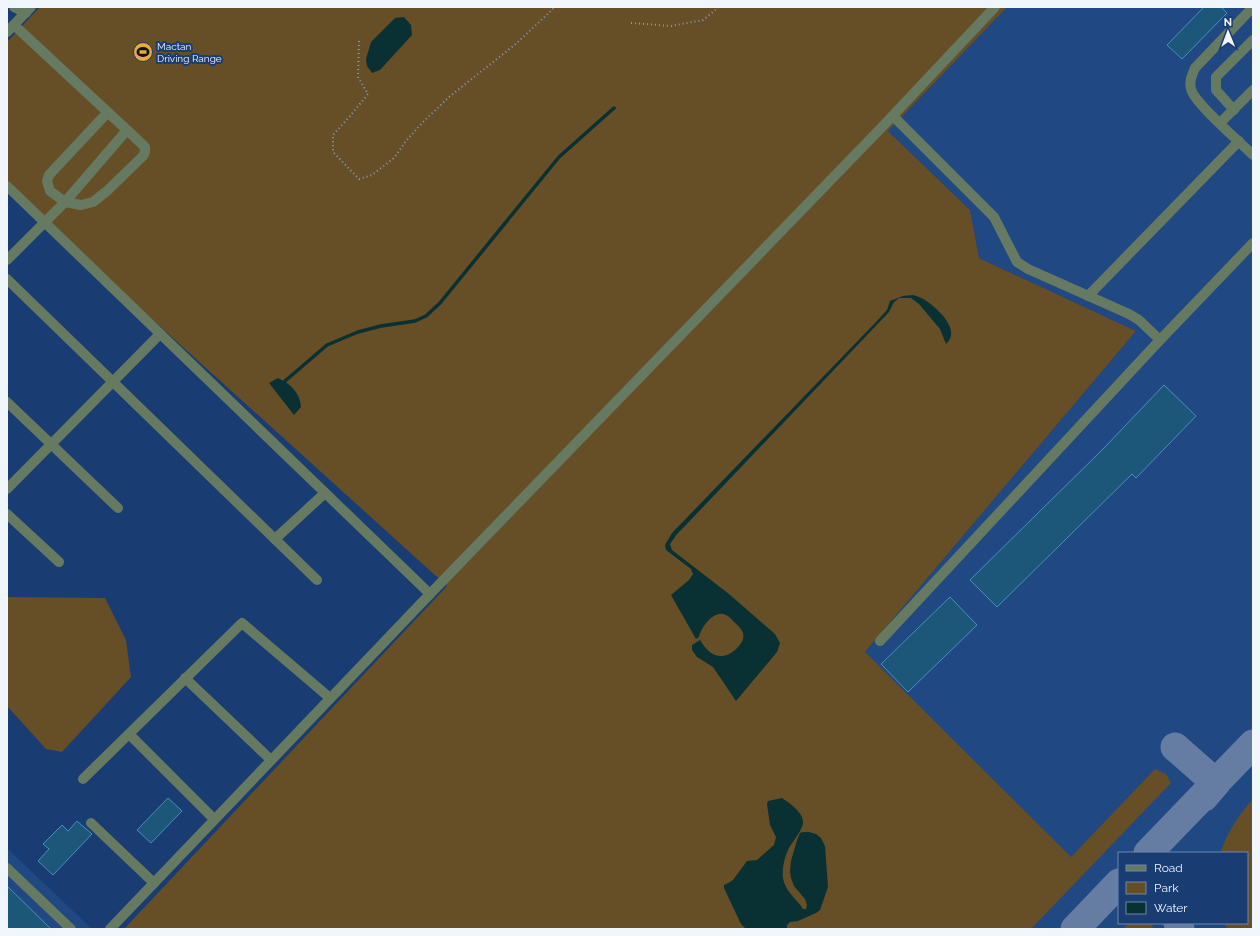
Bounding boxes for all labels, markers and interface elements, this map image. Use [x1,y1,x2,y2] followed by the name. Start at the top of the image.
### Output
[1208,12,1248,52] north arrow
[1224,16,1232,29] text: N
[132,41,154,63] sports icon: Mactan Driving Range
[157,41,222,64] place label: Mactan Driving Range
[1118,852,1248,924] legend
[1154,861,1183,875] text: Road
[1154,881,1179,895] text: Park
[1154,901,1188,915] text: Water

